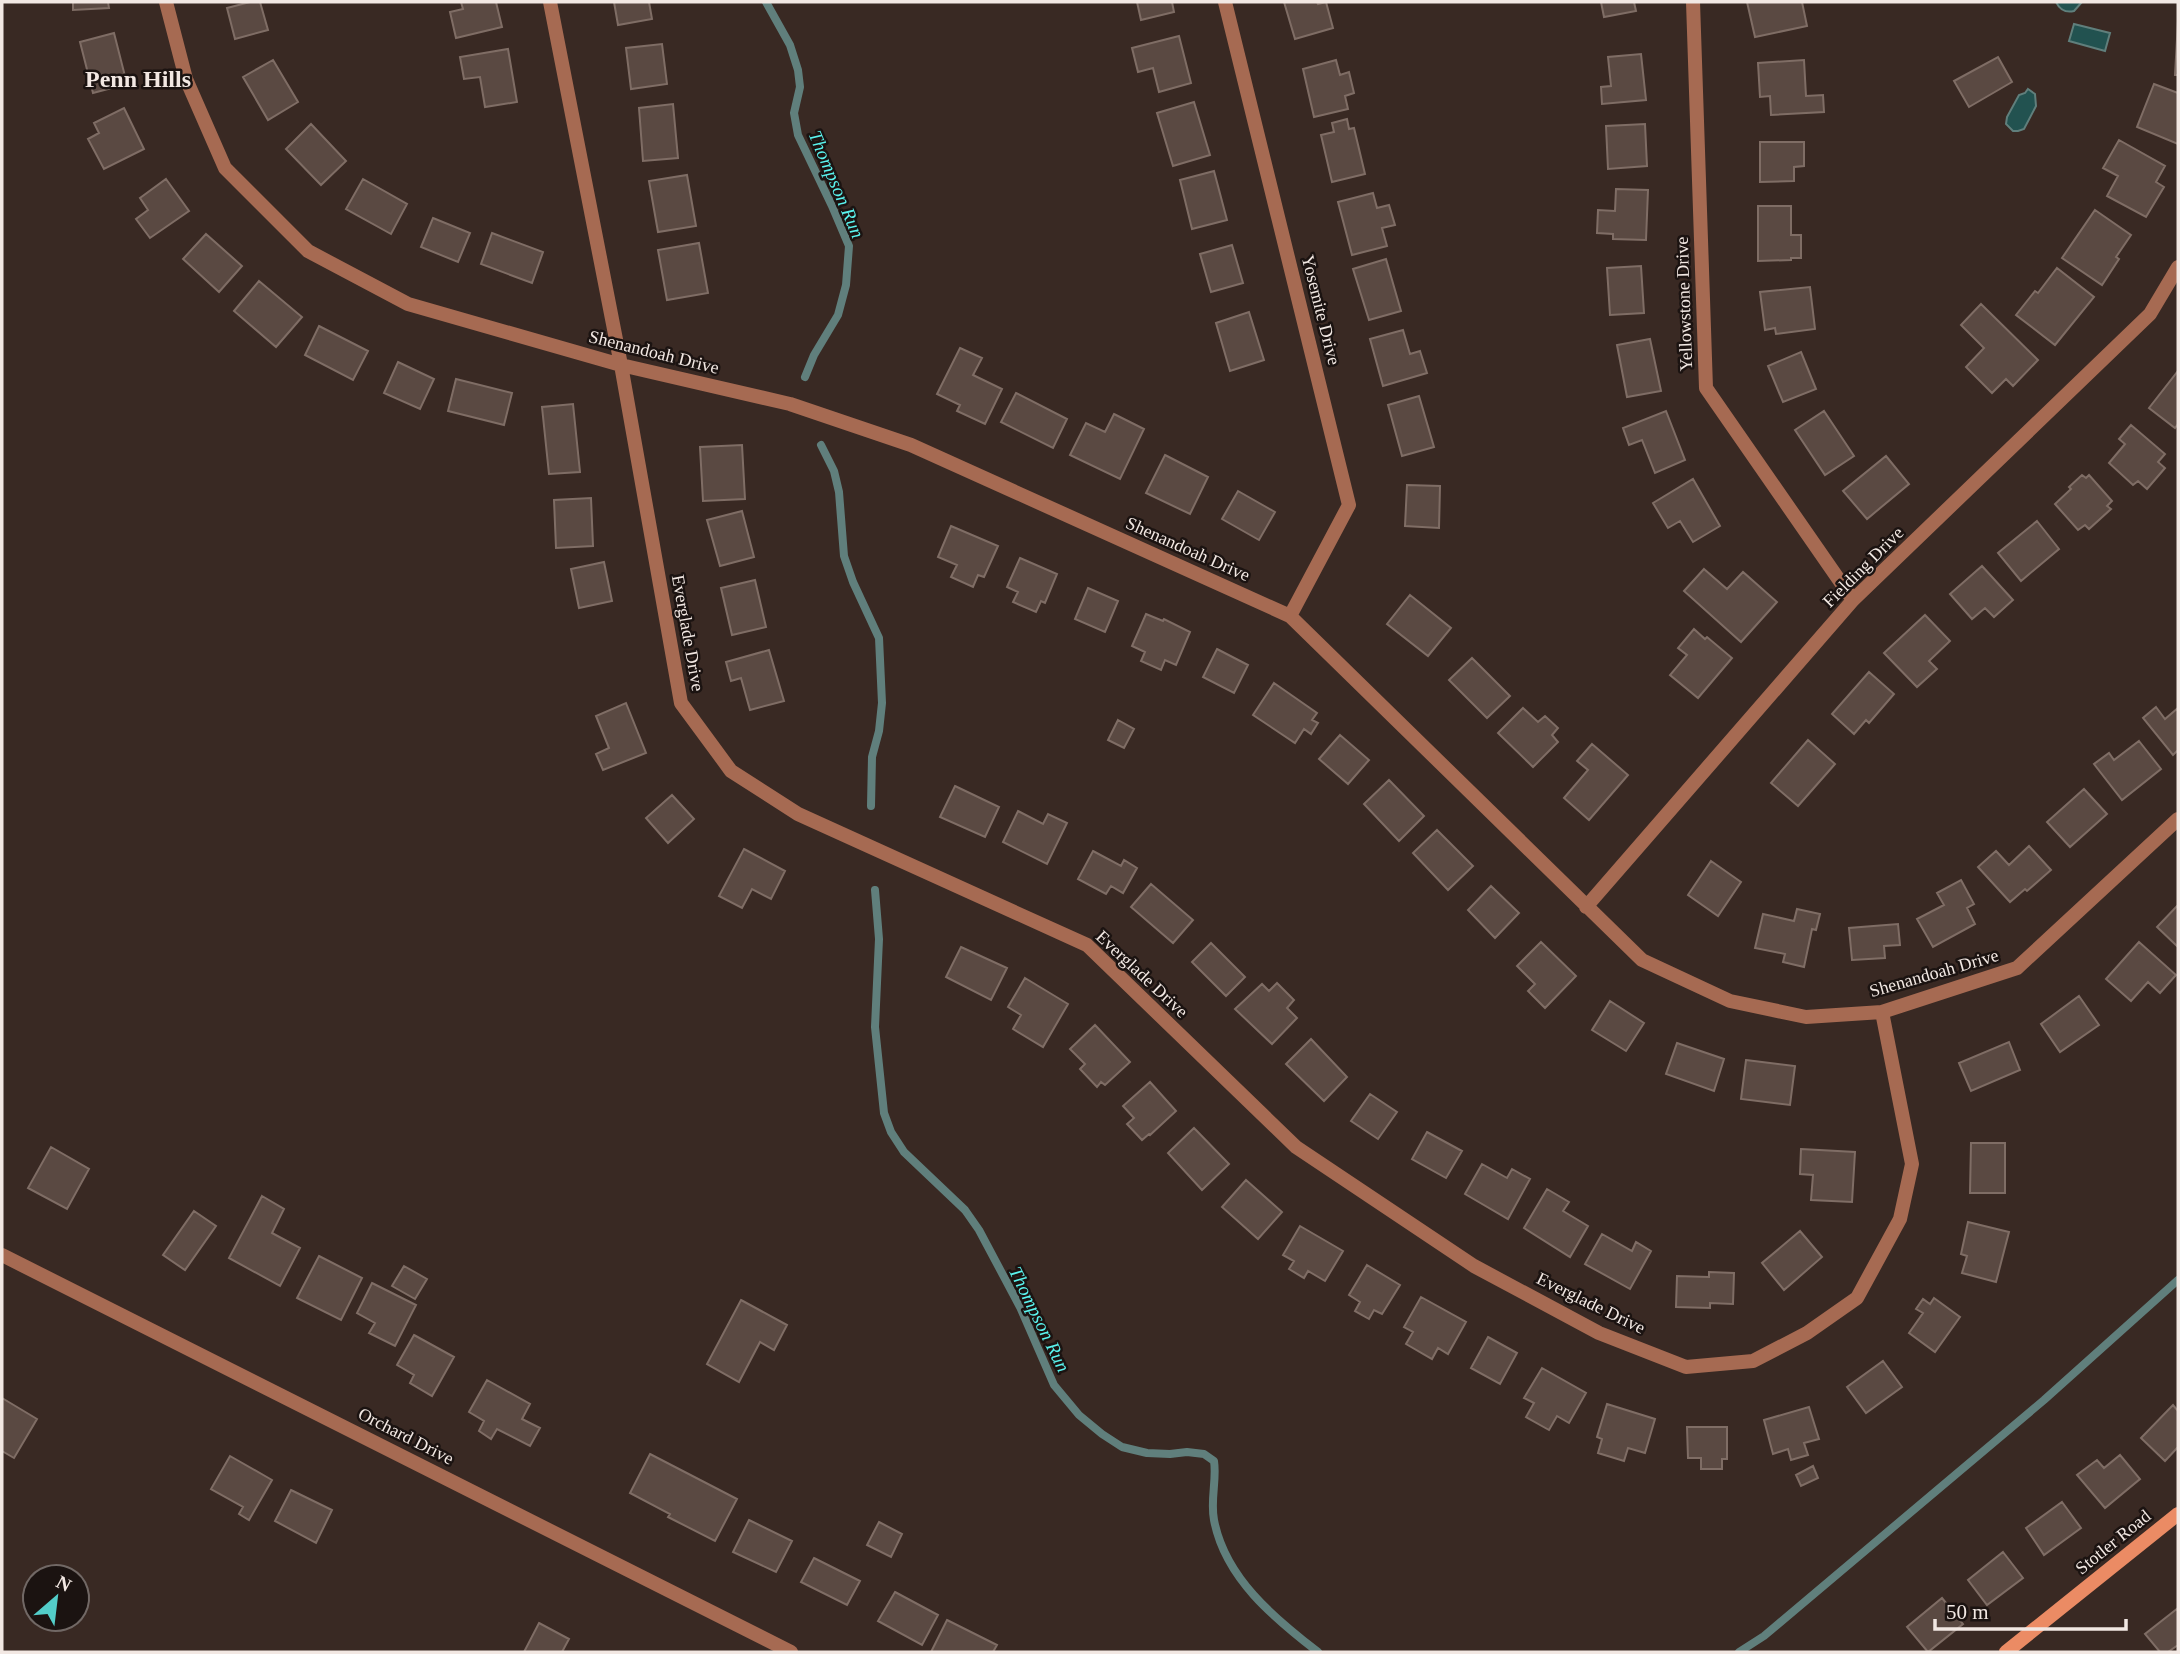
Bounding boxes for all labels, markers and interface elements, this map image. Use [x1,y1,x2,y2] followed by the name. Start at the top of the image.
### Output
[85,66,191,92] district label: Penn Hills
[804,127,869,241] water label: Thompson Run
[1672,236,1696,372] street label: Yellowstone Drive
[1298,253,1344,367] street label: Yosemite Drive
[587,326,721,378] street label: Shenandoah Drive
[1123,513,1253,585] street label: Shenandoah Drive
[1819,523,1907,611] street label: Fielding Drive
[668,573,708,693] street label: Everglade Drive
[1092,926,1192,1022] street label: Everglade Drive
[1867,945,2001,1001] street label: Shenandoah Drive
[1005,1263,1074,1375] water label: Thompson Run
[1534,1268,1648,1338] street label: Everglade Drive
[355,1403,457,1469] street label: Orchard Drive
[2072,1506,2154,1578] street label: Stotler Road
[21,1563,91,1633] north arrow
[53,1571,75,1596] text: N
[1935,1588,2126,1632] scale bar
[1946,1600,1989,1624] text: 50 m

